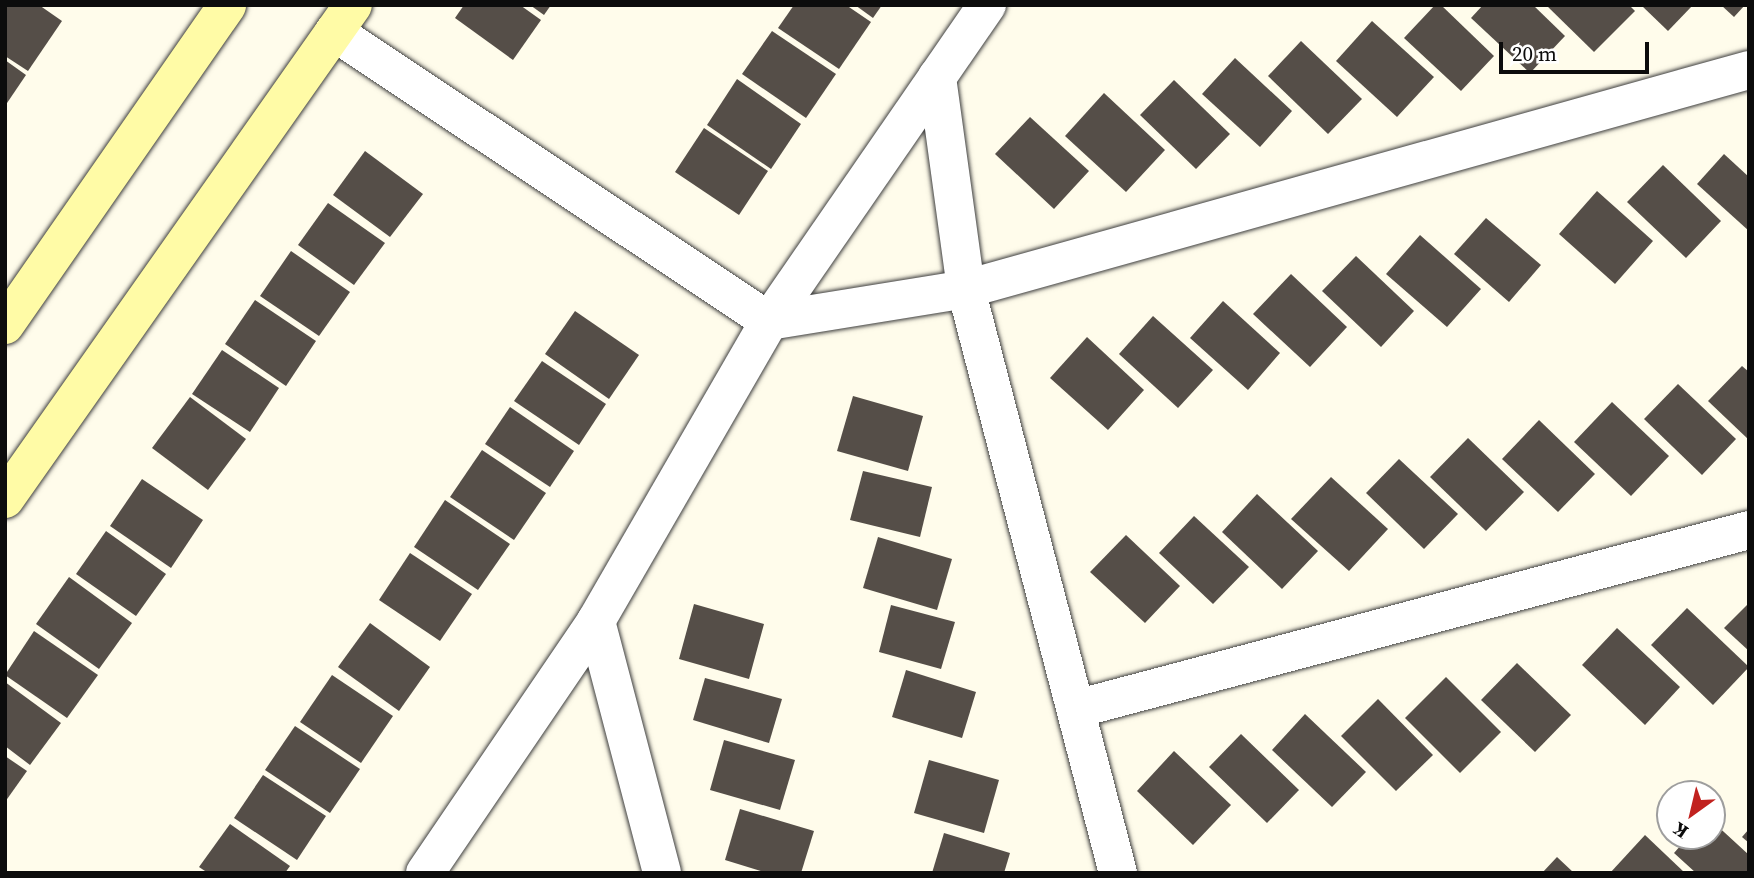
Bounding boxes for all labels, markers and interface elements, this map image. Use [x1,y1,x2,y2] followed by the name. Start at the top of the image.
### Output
[1502,28,1652,72] scale bar
[1512,39,1557,68] text: 20 m
[1656,780,1726,850] north arrow
[1668,816,1693,845] text: K

